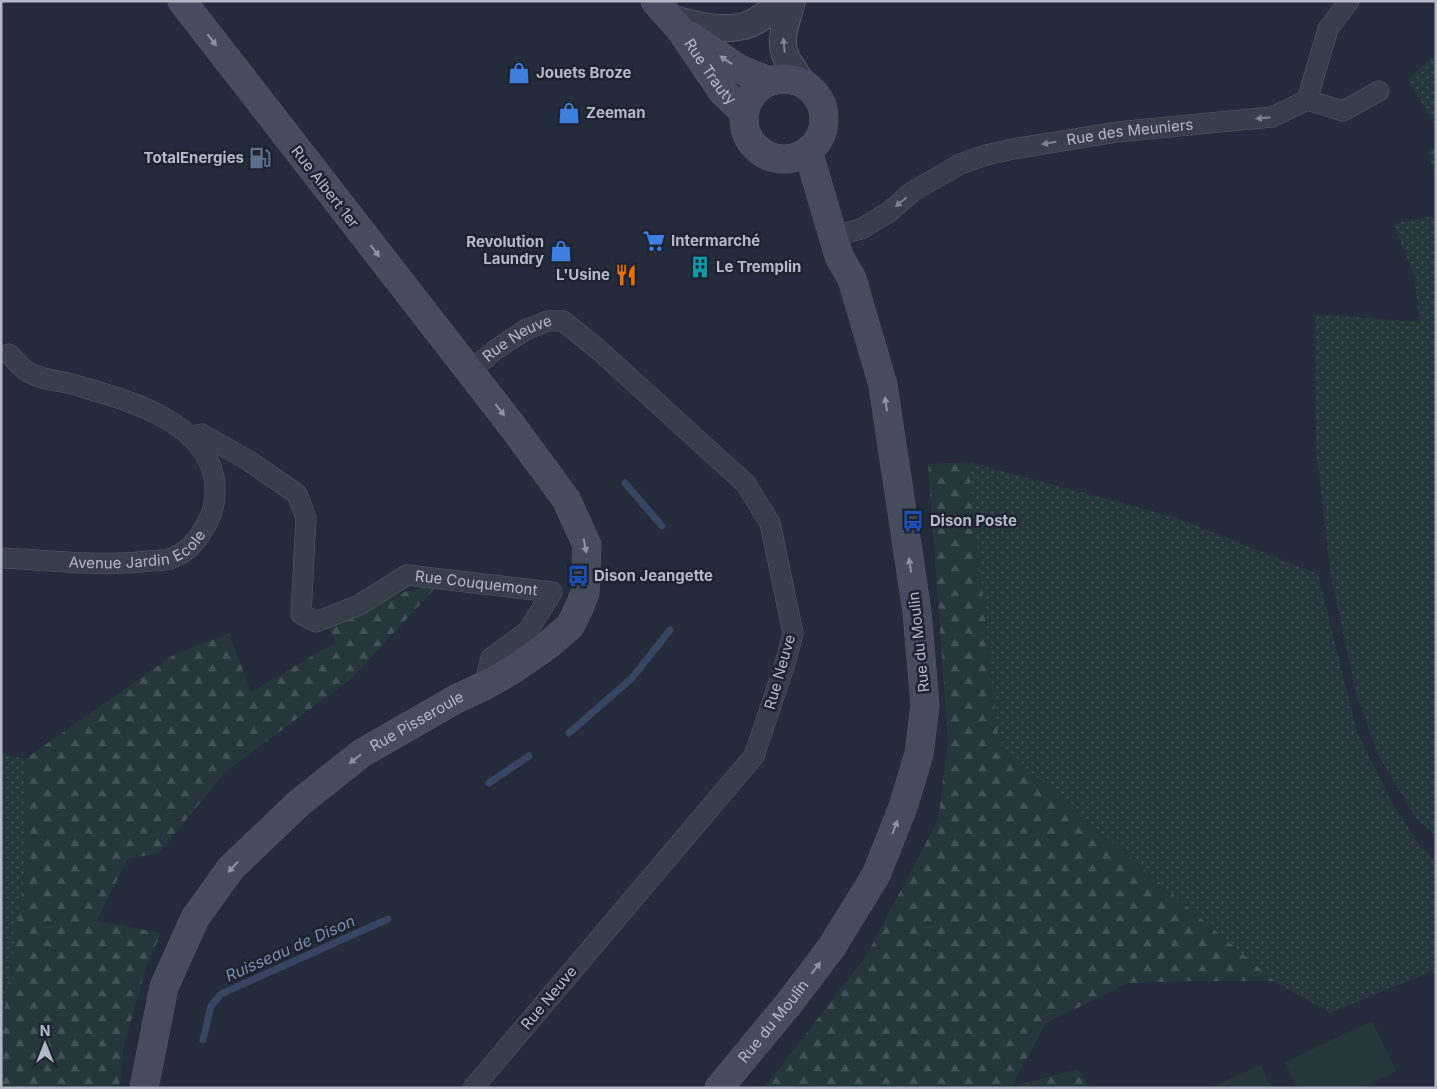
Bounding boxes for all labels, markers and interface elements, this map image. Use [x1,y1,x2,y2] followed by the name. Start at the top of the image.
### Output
[206,33,217,46] one-way arrow
[680,35,741,109] street label: Rue Trauty
[780,36,788,52] one-way arrow
[719,55,733,65] one-way arrow
[506,60,532,86] shop icon: Jouets Broze
[536,63,631,82] place label: Jouets Broze
[556,100,582,126] shop icon: Zeeman
[586,103,646,122] place label: Zeeman
[1254,114,1270,122] one-way arrow
[1065,115,1194,149] street label: Rue des Meuniers
[1041,140,1057,148] one-way arrow
[287,142,364,232] street label: Rue Albert 1er
[247,145,273,171] fuel station icon: TotalEnergies
[144,148,244,167] place label: TotalEnergies
[895,196,907,208] one-way arrow
[641,228,667,254] supermarket icon: Intermarché
[671,231,760,250] place label: Intermarché
[466,232,544,268] place label: Revolution Laundry
[548,238,574,264] shop icon: Revolution Laundry
[370,244,381,257] one-way arrow
[687,254,713,280] building icon: Le Tremplin
[716,257,801,276] place label: Le Tremplin
[613,262,639,288] restaurant icon: L'Usine
[556,265,610,284] place label: L'Usine
[478,310,554,365] street label: Rue Neuve
[882,396,890,412] one-way arrow
[494,403,505,416] one-way arrow
[900,508,926,534] bus stop icon: Dison Poste
[930,511,1017,530] place label: Dison Poste
[68,526,209,572] street label: Avenue Jardin Ecole
[582,538,590,554] one-way arrow
[905,556,913,572] one-way arrow
[565,563,591,589] bus stop icon: Dison Jeangette
[414,566,539,599] street label: Rue Couquemont
[594,566,713,585] place label: Dison Jeangette
[904,591,933,693] street label: Rue du Moulin
[760,632,799,712] street label: Rue Neuve
[366,687,466,755] street label: Rue Pisseroule
[348,754,361,764] one-way arrow
[891,819,899,834] one-way arrow
[227,860,239,872] one-way arrow
[222,910,358,986] water label: Ruisseau de Dison
[811,961,821,975] one-way arrow
[516,962,581,1033] street label: Rue Neuve
[734,976,812,1066] street label: Rue du Moulin
[20,1019,70,1069] north arrow
[40,1022,50,1039] text: N

